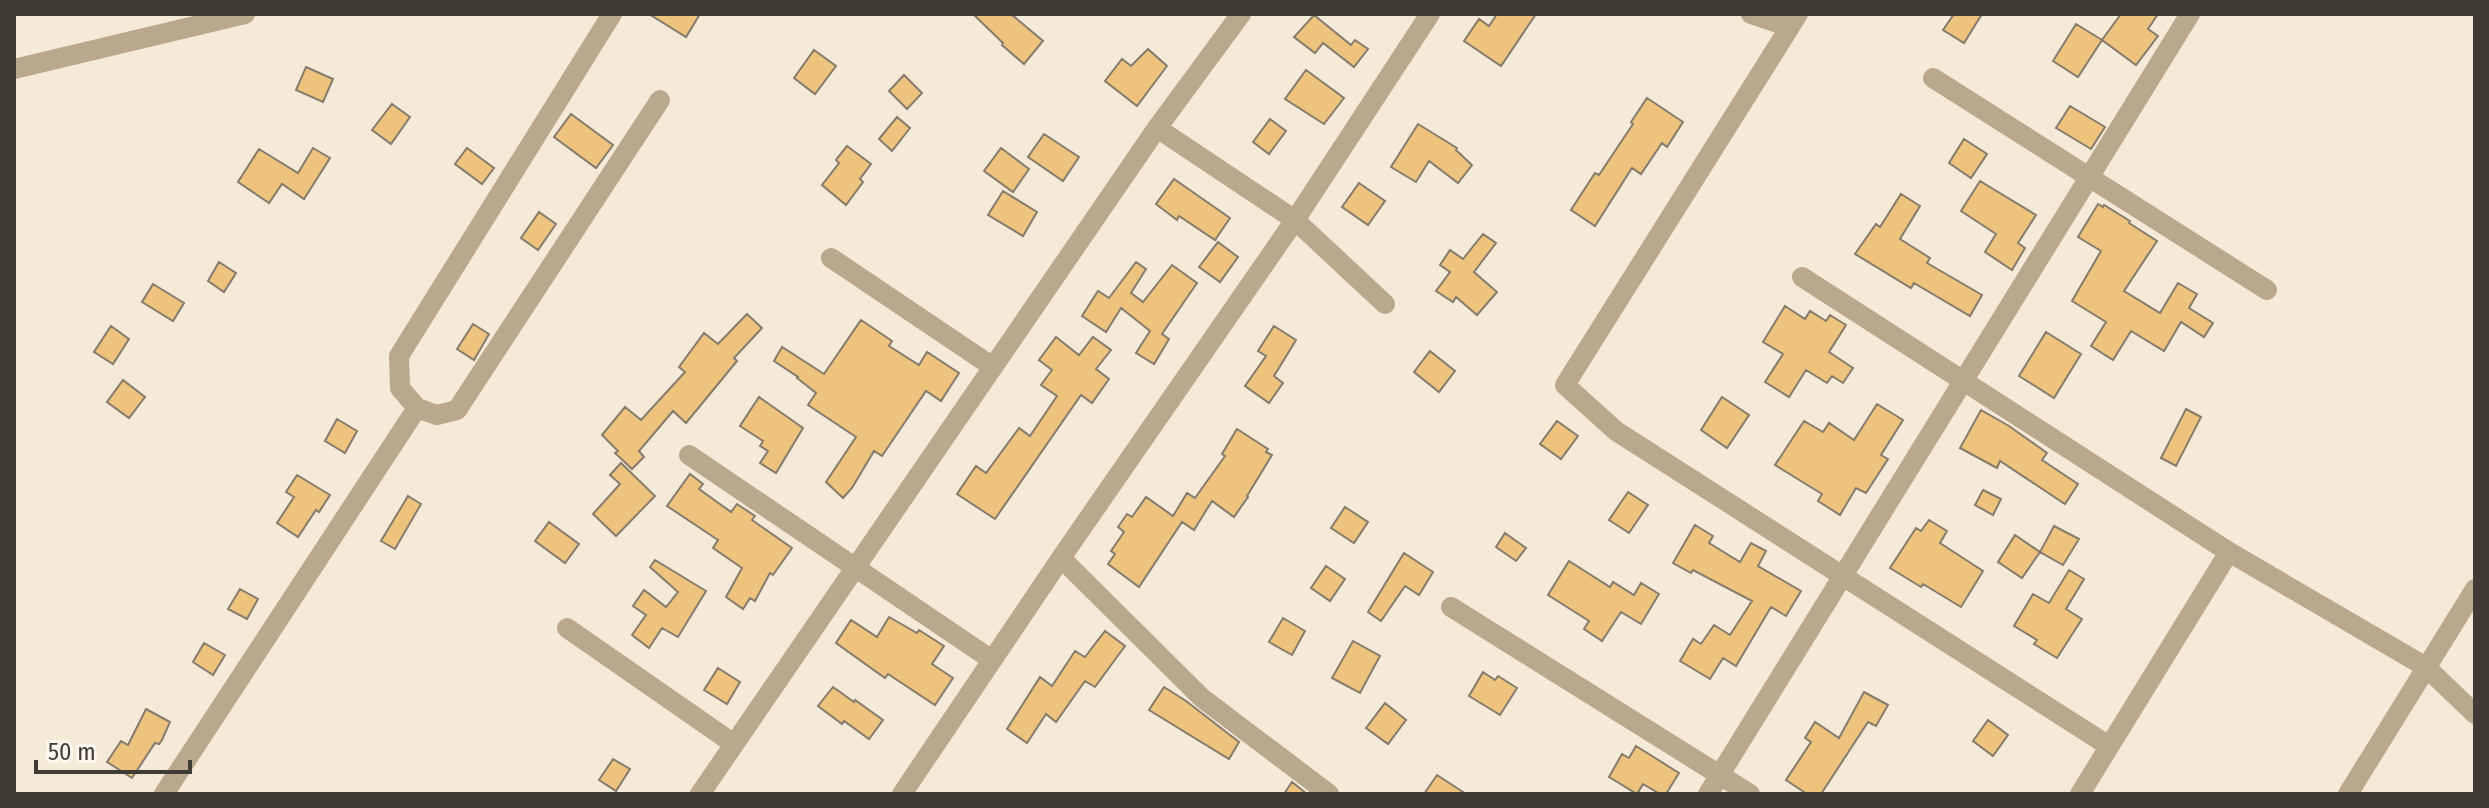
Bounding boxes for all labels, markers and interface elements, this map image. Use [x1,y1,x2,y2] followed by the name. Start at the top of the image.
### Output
[36,724,190,774] scale bar
[48,738,96,766] text: 50 m

